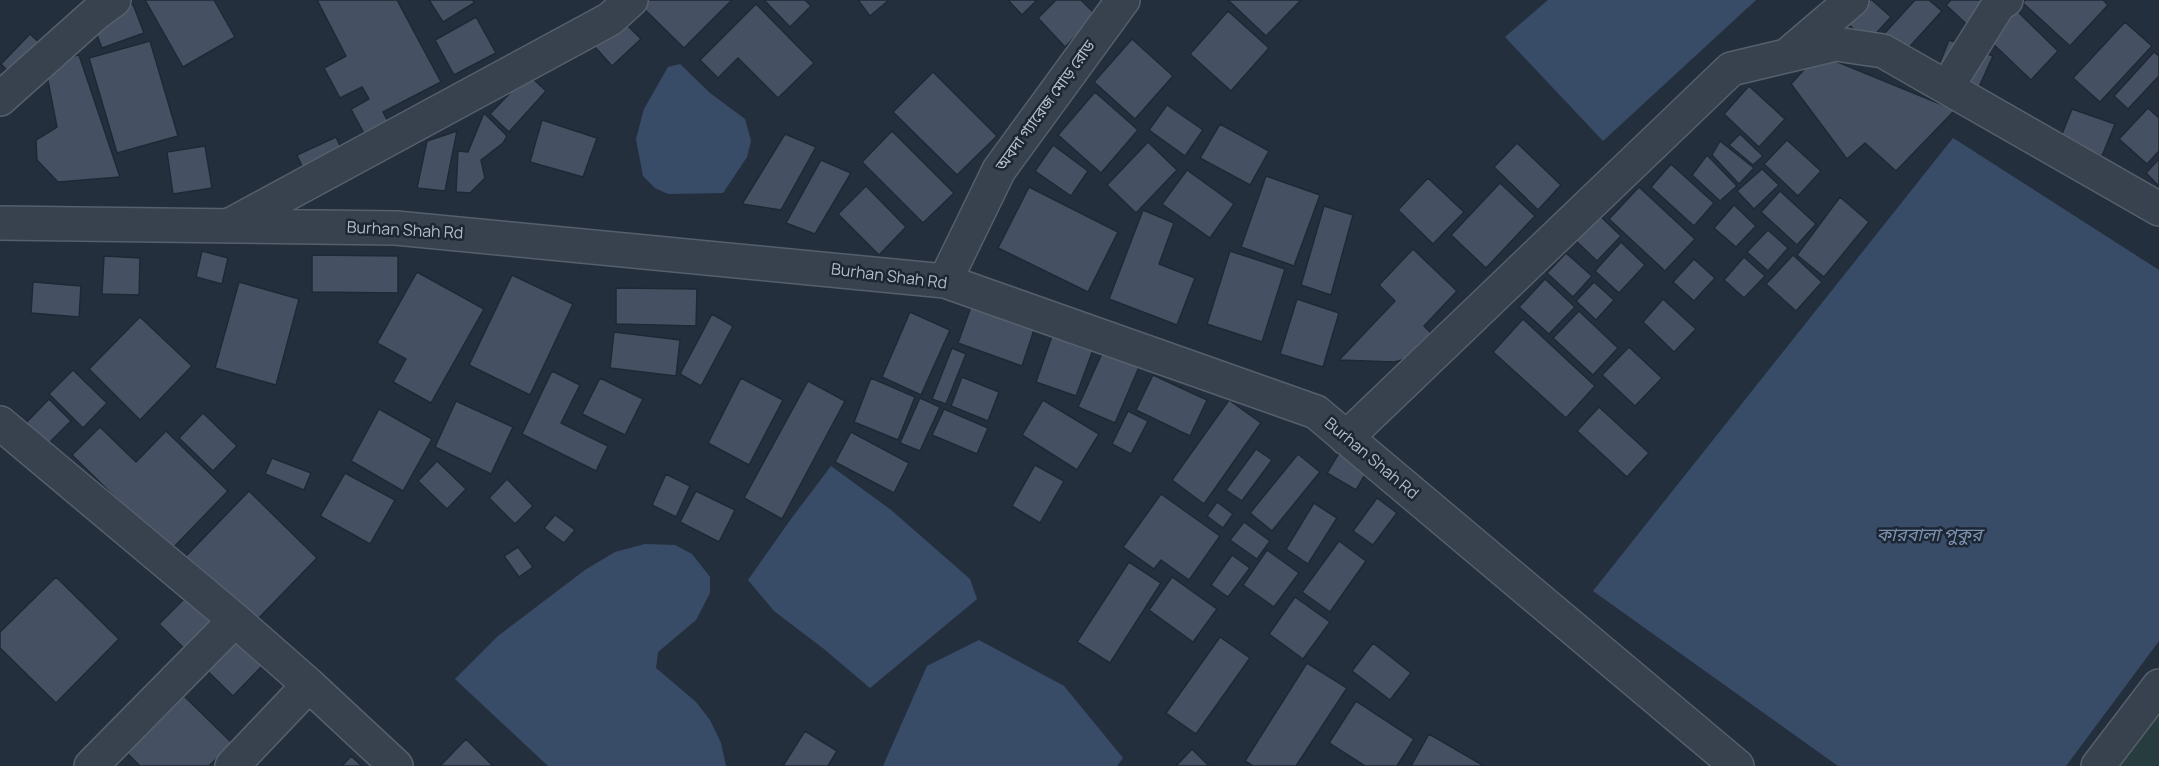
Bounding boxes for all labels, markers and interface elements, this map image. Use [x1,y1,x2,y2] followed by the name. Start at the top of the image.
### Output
[992,37,1100,175] street label: অবদা গ্যারেজ মোড় রোড
[346,218,464,244] street label: Burhan Shah Rd
[830,260,948,294] street label: Burhan Shah Rd
[1320,414,1422,504] street label: Burhan Shah Rd
[1876,525,1982,547] water label: কারবালা পুকুর

